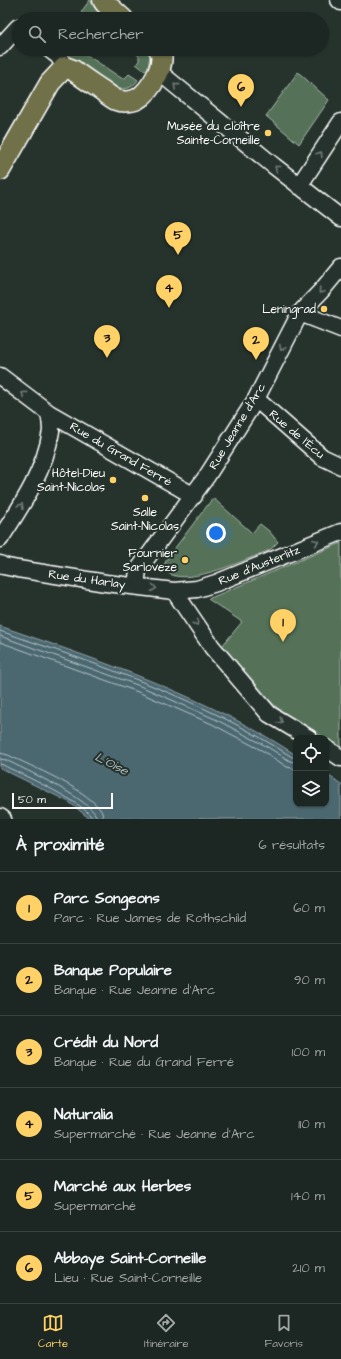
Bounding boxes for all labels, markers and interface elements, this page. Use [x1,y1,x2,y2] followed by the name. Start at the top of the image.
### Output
[12,12,329,56] search box
[26,23,48,45] icon: search
[58,24,143,45] text: Rechercher
[228,74,254,107] pin: 6
[173,84,180,91] one-way arrow
[167,118,260,149] place label: Musée du cloître Sainte-Corneille
[263,128,273,138] marker: Musée du cloître Sainte-Corneille
[315,151,323,158] one-way arrow
[274,166,281,173] one-way arrow
[165,222,191,255] pin: 5
[156,275,182,308] pin: 4
[319,286,326,294] one-way arrow
[262,301,316,319] place label: Leningrad
[319,304,329,314] marker: Leningrad
[94,325,120,358] pin: 3
[243,327,269,360] pin: 2
[279,343,287,351] one-way arrow
[205,379,270,473] street label: Rue Jeanne d'Arc
[22,392,29,399] one-way arrow
[265,406,328,463] street label: Rue de l'Écu
[66,418,175,491] street label: Rue du Grand Ferré
[37,465,105,496] place label: Hôtel-Dieu Saint-Nicolas
[108,475,118,485] marker: Hôtel-Dieu Saint-Nicolas
[140,493,150,503] marker: Salle Saint-Nicolas
[16,503,24,510] one-way arrow
[111,504,179,535] place label: Salle Saint-Nicolas
[206,523,226,543] your location
[311,539,319,547] one-way arrow
[216,541,302,590] street label: Rue d'Austerlitz
[123,545,177,576] place label: Fournier Sarloveze
[180,555,190,565] marker: Fournier Sarloveze
[47,566,127,594] street label: Rue du Harlay
[150,583,157,592] one-way arrow
[270,609,296,642] pin: 1
[191,619,199,626] one-way arrow
[276,716,283,723] one-way arrow
[293,735,329,807] map controls
[293,735,329,771] button: locate
[92,748,132,780] water label: L'Oise
[293,771,329,807] button: layers
[12,791,113,810] scale bar
[18,792,46,807] text: 50 m
[16,833,105,857] text: À proximité
[259,836,325,854] text: 6 résultats
[54,888,160,909] text: Parc Songeons
[28,899,30,917] text: 1
[293,899,325,917] text: 60 m
[54,909,246,927] text: Parc · Rue James de Rothschild
[54,960,172,981] text: Banque Populaire
[25,971,33,989] text: 2
[294,971,325,989] text: 90 m
[54,981,215,999] text: Banque · Rue Jeanne d'Arc
[54,1032,158,1053] text: Crédit du Nord
[26,1043,32,1061] text: 3
[292,1043,325,1061] text: 100 m
[54,1053,234,1071] text: Banque · Rue du Grand Ferré
[54,1104,113,1125] text: Naturalia
[25,1115,33,1133] text: 4
[298,1115,325,1133] text: 110 m
[54,1125,255,1143] text: Supermarché · Rue Jeanne d'Arc
[54,1176,191,1197] text: Marché aux Herbes
[24,1187,34,1205] text: 5
[291,1187,325,1205] text: 140 m
[54,1197,136,1215] text: Supermarché
[54,1248,206,1269] text: Abbaye Saint-Corneille
[25,1259,33,1277] text: 6
[292,1259,325,1277] text: 210 m
[54,1269,202,1287] text: Lieu · Rue Saint-Corneille
[38,1312,68,1351] tab: Carte
[144,1312,189,1351] tab: Itinéraire
[265,1312,303,1351] tab: Favoris

